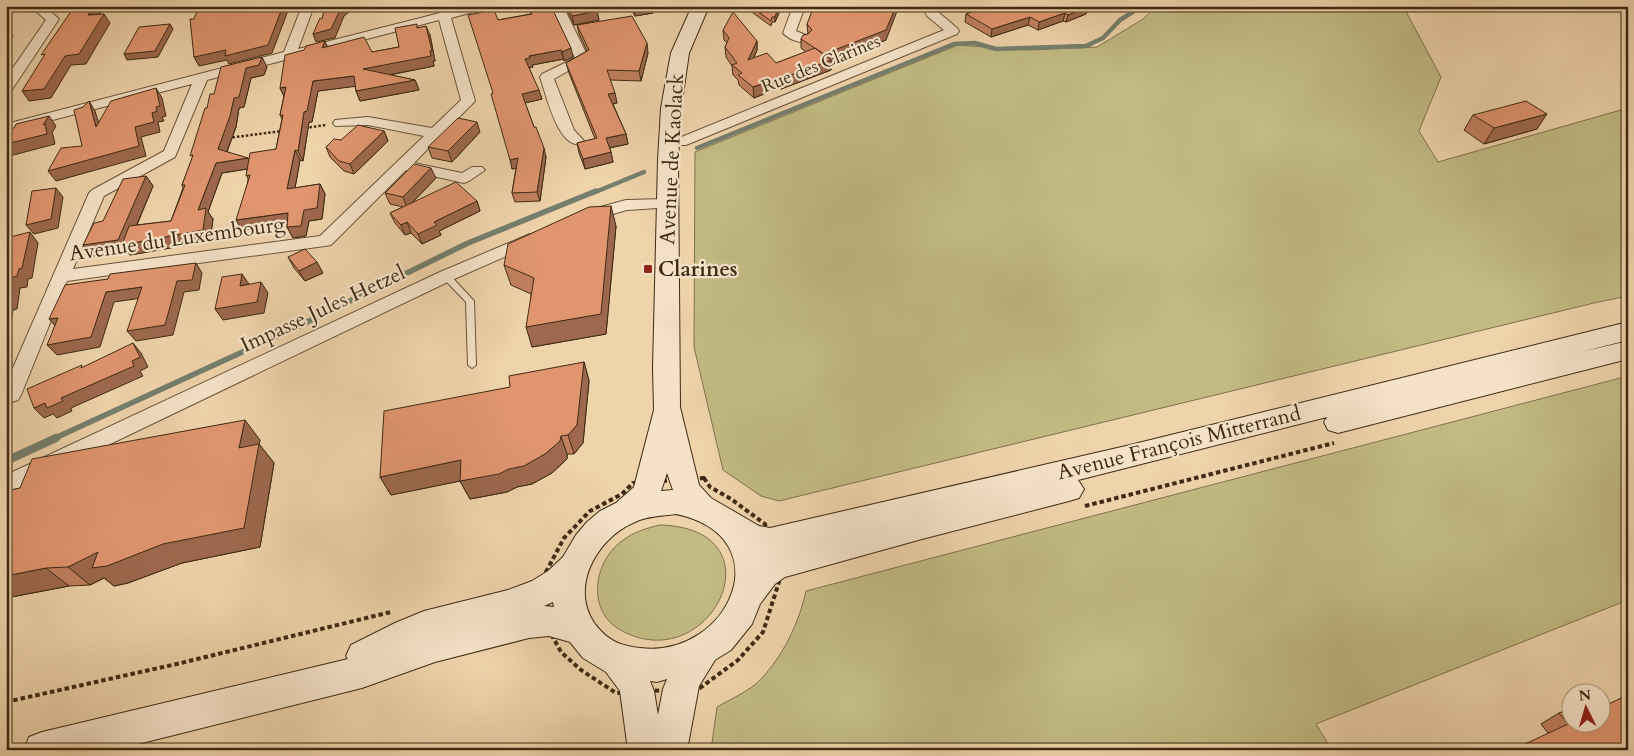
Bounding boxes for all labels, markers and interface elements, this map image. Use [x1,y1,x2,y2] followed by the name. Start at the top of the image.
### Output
[758,29,884,99] street label: Rue des Clarines
[653,72,691,245] street label: Avenue de Kaolack
[67,209,287,269] street label: Avenue du Luxembourg
[658,255,738,284] place label: Clarines
[236,258,410,360] street label: Impasse Jules Hetzel
[642,263,654,275] marker: Clarines
[1054,399,1304,487] street label: Avenue François Mitterrand
[1562,684,1612,734] north arrow
[1578,686,1592,706] text: N

